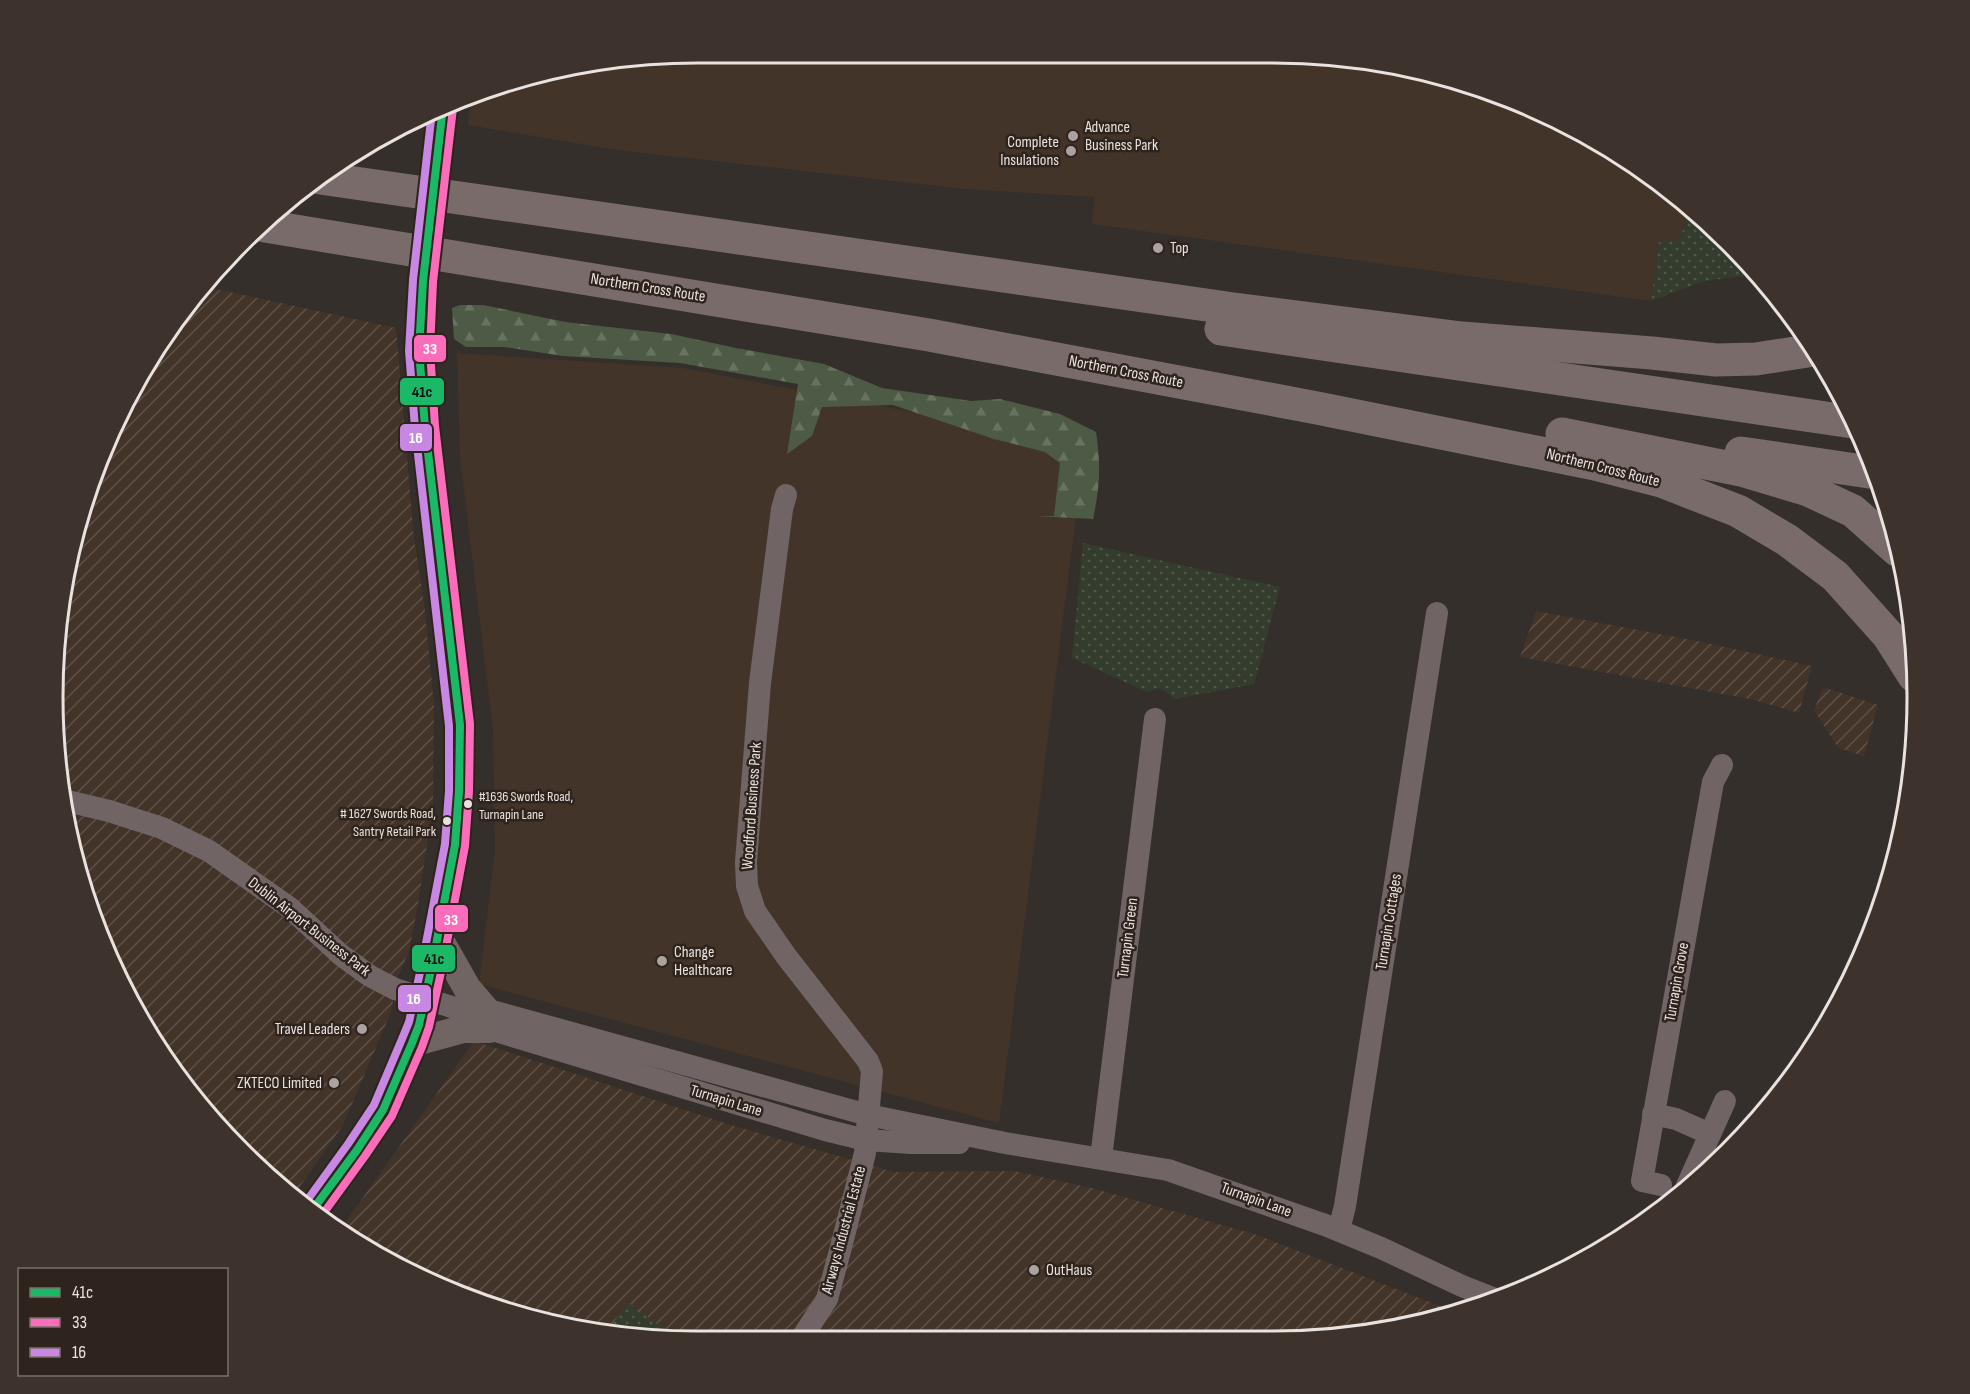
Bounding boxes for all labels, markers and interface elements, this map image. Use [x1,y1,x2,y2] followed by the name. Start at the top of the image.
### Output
[1084,118,1158,155] place label: Advance Business Park
[1066,129,1080,143] marker: Advance Business Park
[1000,133,1059,170] place label: Complete Insulations
[1064,144,1078,158] marker: Complete Insulations
[1170,239,1189,258] place label: Top
[1151,241,1165,255] marker: Top
[589,270,707,306] street label: Northern Cross Route
[413,334,447,363] line badge: 33
[423,340,437,359] text: 33
[1067,352,1185,392] street label: Northern Cross Route
[399,377,445,406] line badge: 41c
[412,383,432,402] text: 41c
[399,423,433,452] line badge: 16
[409,429,423,448] text: 16
[1544,445,1662,491] street label: Northern Cross Route
[738,742,766,870] street label: Woodford Business Park
[479,788,573,823] place label: #1636 Swords Road, Turnapin Lane
[462,798,474,810] marker: #1636 Swords Road, Turnapin Lane
[340,805,437,840] place label: # 1627 Swords Road, Santry Retail Park
[441,815,453,827] marker: # 1627 Swords Road, Santry Retail Park
[1372,872,1406,971] street label: Turnapin Cottages
[244,873,374,981] street label: Dublin Airport Business Park
[1114,897,1142,979] street label: Turnapin Green
[434,904,469,933] line badge: 33
[444,911,458,930] text: 33
[1661,941,1693,1023] street label: Turnapin Grove
[674,943,733,980] place label: Change Healthcare
[411,944,456,973] line badge: 41c
[424,950,444,969] text: 41c
[655,954,669,968] marker: Change Healthcare
[397,984,432,1013] line badge: 16
[407,990,421,1009] text: 16
[275,1020,350,1039] place label: Travel Leaders
[355,1022,369,1036] marker: Travel Leaders
[237,1074,322,1093] place label: ZKTECO Limited
[327,1076,341,1090] marker: ZKTECO Limited
[688,1081,764,1121] street label: Turnapin Lane
[818,1164,870,1297] street label: Airways Industrial Estate
[1218,1178,1294,1222] street label: Turnapin Lane
[1046,1261,1092,1280] place label: OutHaus
[1027,1263,1041,1277] marker: OutHaus
[18,1268,228,1376] legend
[72,1282,93,1303] text: 41c
[72,1312,87,1333] text: 33
[72,1342,86,1363] text: 16

